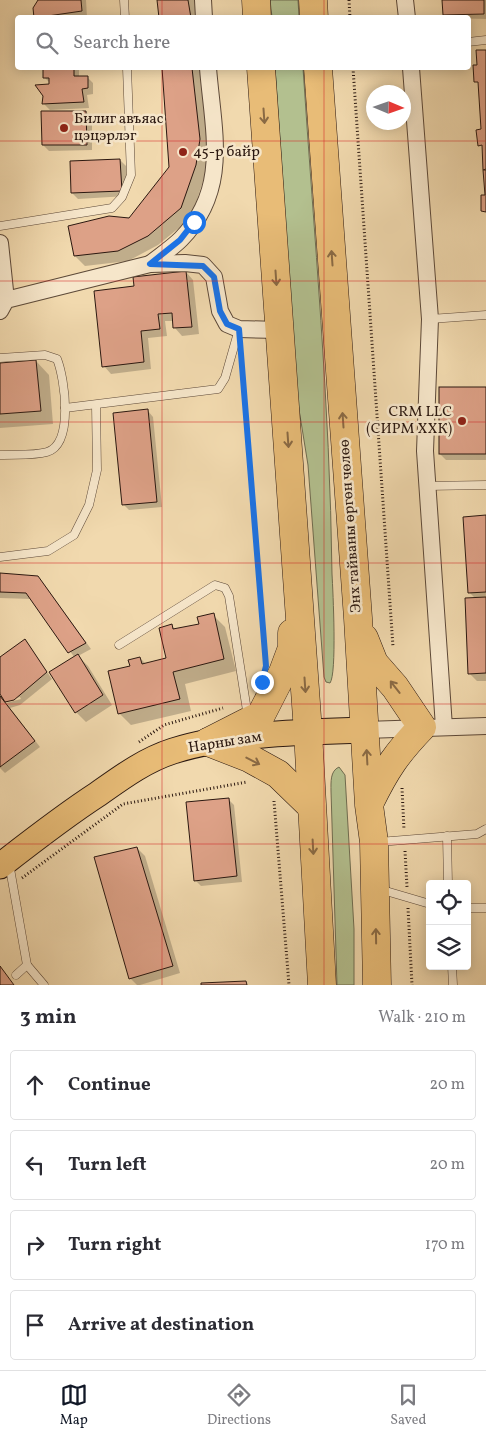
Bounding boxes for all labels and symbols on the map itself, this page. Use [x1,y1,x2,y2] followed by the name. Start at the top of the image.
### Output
[366,85,411,130] north arrow
[260,108,269,124] one-way arrow
[74,109,164,147] place label: Билиг авъяас цэцэрлэг
[58,122,70,134] marker: Билиг авъяас цэцэрлэг
[193,142,260,163] place label: 45-р байр
[177,146,189,158] marker: 45-р байр
[183,211,206,234] route start
[327,250,336,266] one-way arrow
[271,270,280,286] one-way arrow
[366,402,452,440] place label: CRM LLC (СИРМ ХХК)
[339,412,348,428] one-way arrow
[456,415,468,427] marker: CRM LLC (СИРМ ХХК)
[283,432,292,448] one-way arrow
[334,439,368,613] street label: Энх тайваны өргөн чөлөө
[251,671,274,694] route end
[300,677,309,693] one-way arrow
[389,681,400,694] one-way arrow
[187,727,263,759] street label: Нарны зам
[362,749,371,765] one-way arrow
[246,756,261,766] one-way arrow
[309,839,318,855] one-way arrow
[371,929,381,945] one-way arrow

